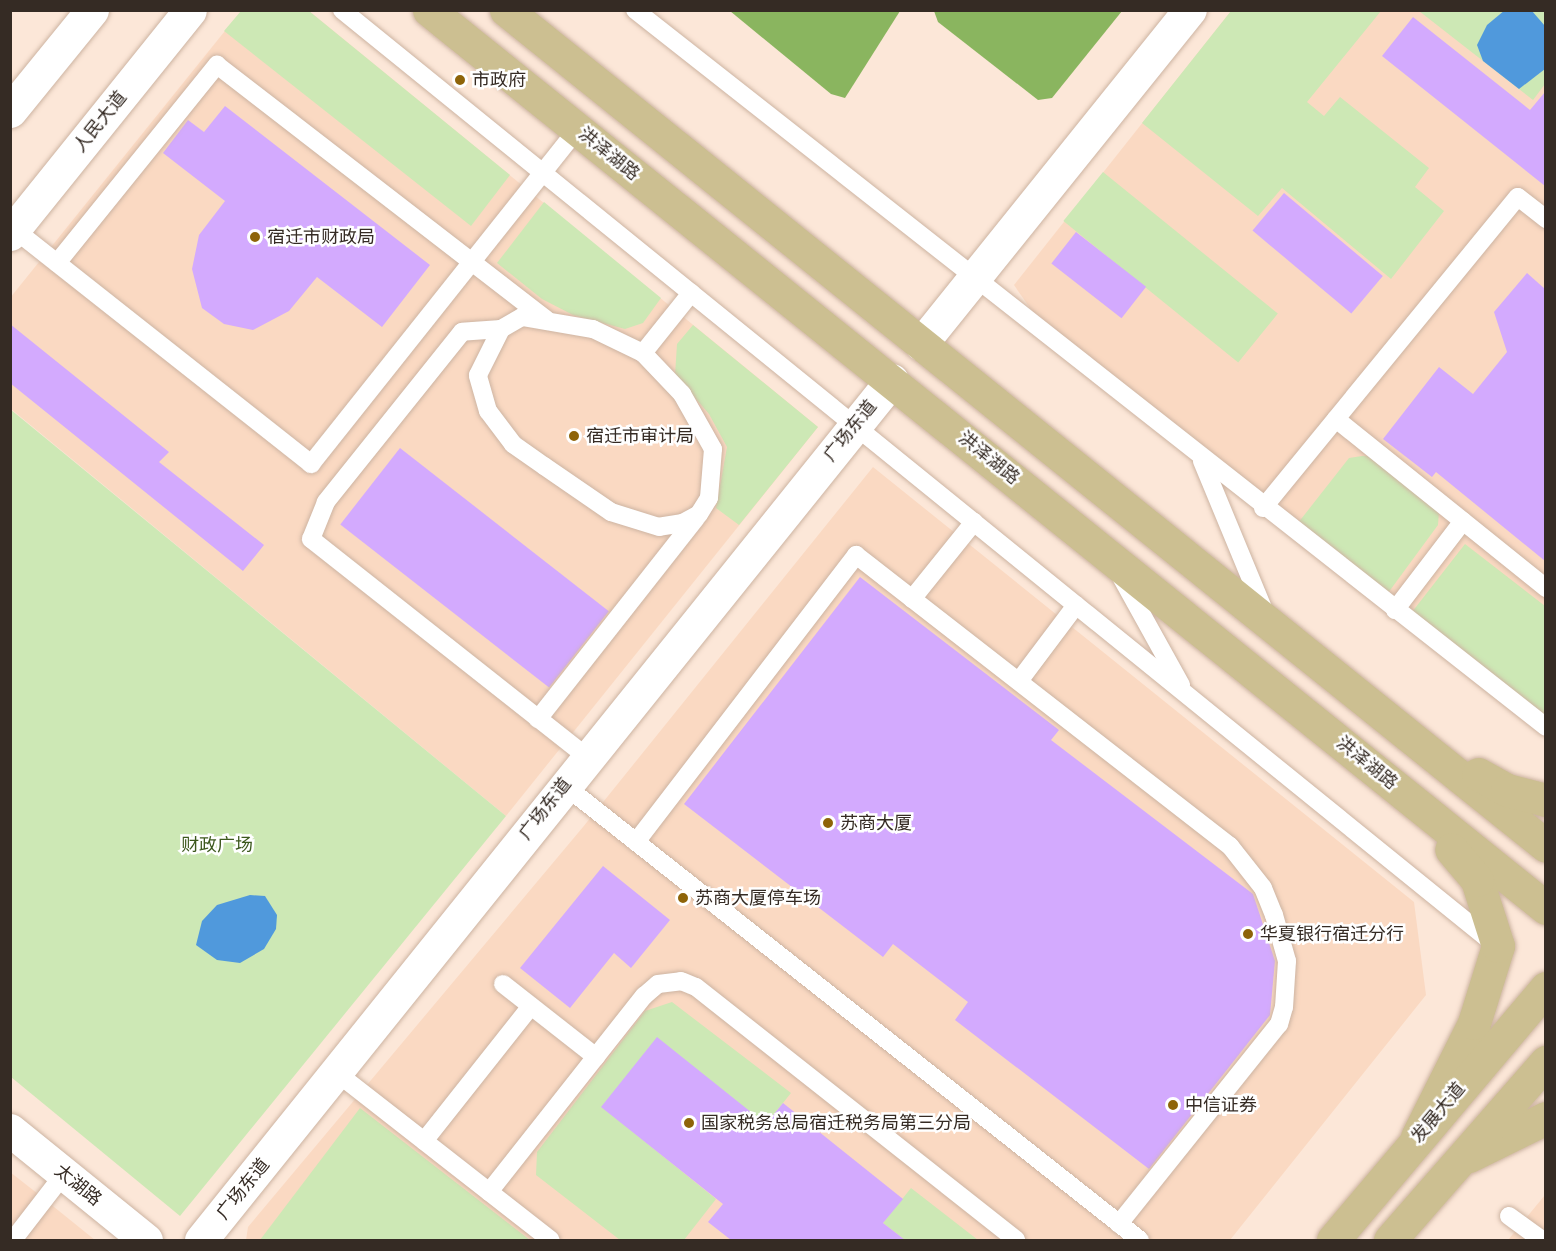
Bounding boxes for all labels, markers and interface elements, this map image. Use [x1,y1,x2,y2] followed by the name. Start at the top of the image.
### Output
[472,69,526,91] place label: 市政府
[453,73,467,87] marker: 市政府
[69,87,131,157] street label: 人民大道
[574,123,644,185] street label: 洪泽湖路
[267,226,375,248] place label: 宿迁市财政局
[248,230,262,244] marker: 宿迁市财政局
[819,396,881,466] street label: 广场东道
[586,425,694,447] place label: 宿迁市审计局
[954,427,1024,489] street label: 洪泽湖路
[567,429,581,443] marker: 宿迁市审计局
[1332,732,1402,794] street label: 洪泽湖路
[514,774,576,844] street label: 广场东道
[840,812,912,834] place label: 苏商大厦
[821,816,835,830] marker: 苏商大厦
[181,834,253,856] park label: 财政广场
[695,887,821,909] place label: 苏商大厦停车场
[676,891,690,905] marker: 苏商大厦停车场
[1260,923,1404,945] place label: 华夏银行宿迁分行
[1241,927,1255,941] marker: 华夏银行宿迁分行
[1407,1078,1469,1148] street label: 发展大道
[1185,1094,1257,1116] place label: 中信证券
[1166,1098,1180,1112] marker: 中信证券
[701,1112,971,1134] place label: 国家税务总局宿迁税务局第三分局
[682,1116,696,1130] marker: 国家税务总局宿迁税务局第三分局
[212,1154,274,1224] street label: 广场东道
[50,1160,106,1210] street label: 太湖路

